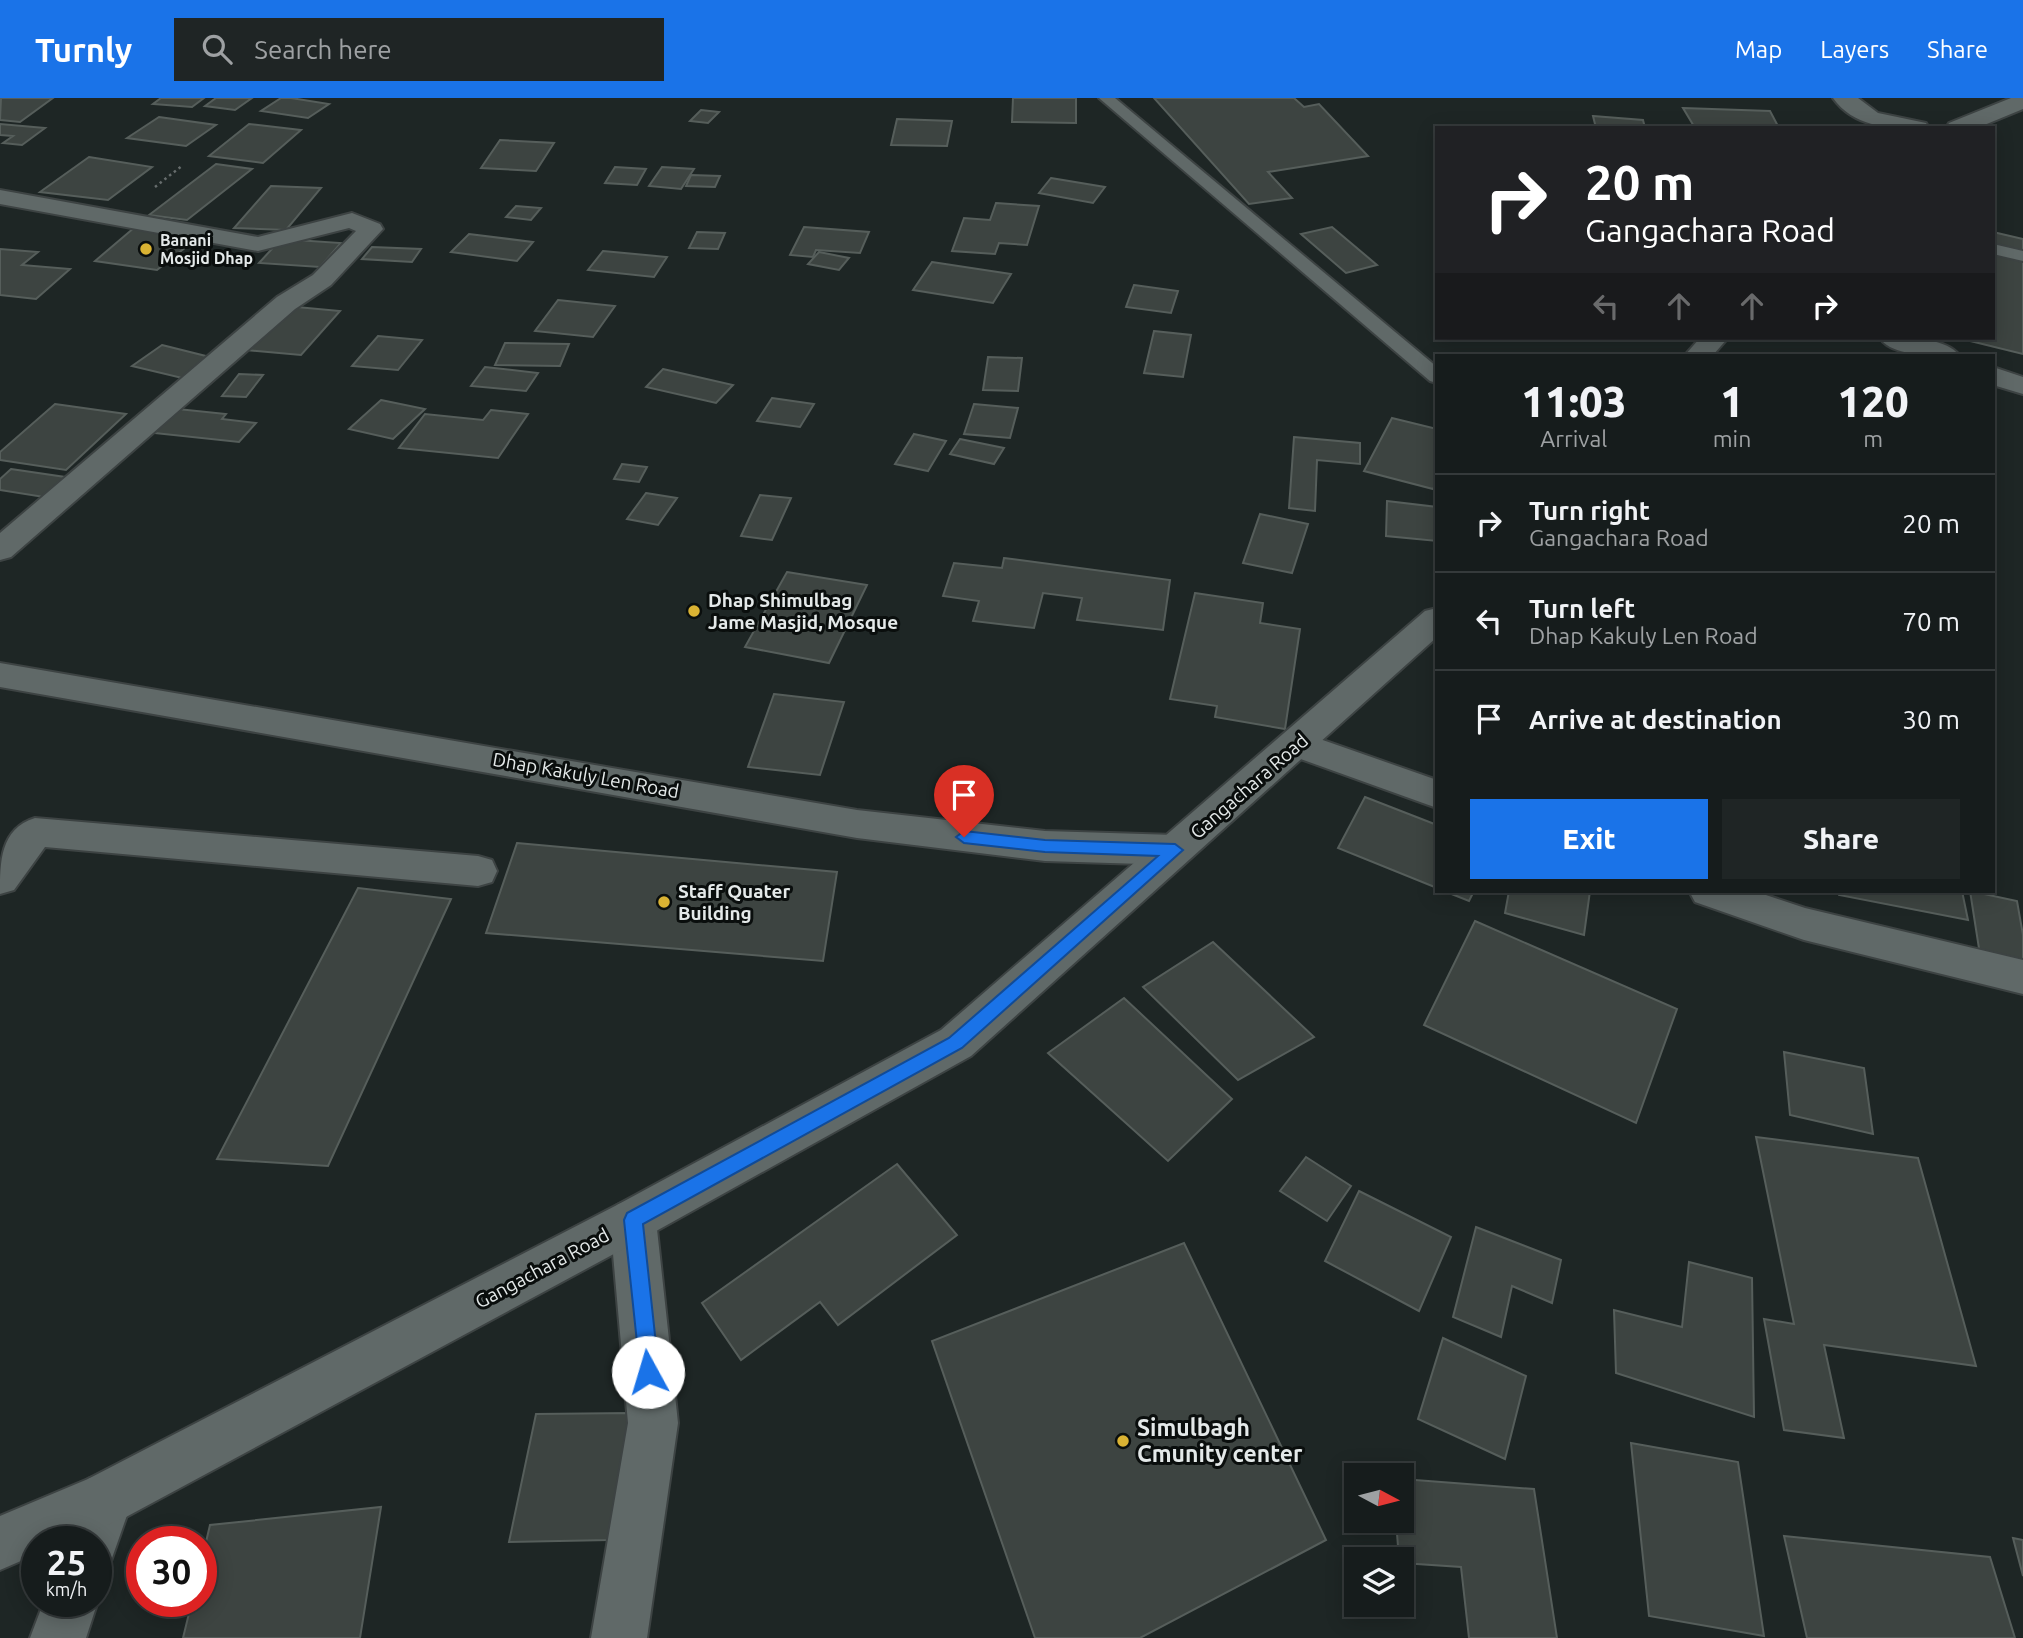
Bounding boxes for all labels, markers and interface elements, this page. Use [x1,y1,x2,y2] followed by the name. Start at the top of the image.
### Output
[174,18,664,81] search box
[198,30,236,68] icon: search
[35,31,132,68] text: Turnly
[254,35,392,64] text: Search here
[1735,36,1782,63] text: Map
[1820,36,1889,63] text: Layers
[1927,36,1988,63] text: Share
[1470,154,1561,245] icon: right
[1585,154,1694,209] text: 20 m
[1585,212,1835,248] text: Gangachara Road
[160,231,253,267] place label: Banani Mosjid Dhap
[138,241,154,257] marker: Banani Mosjid Dhap
[1587,287,1625,325] icon: left
[1660,287,1698,325] icon: ahead
[1733,287,1771,325] icon: ahead
[1806,287,1844,325] icon: right
[1521,378,1626,425] text: 11:03
[1720,378,1744,425] text: 1
[1838,378,1909,425] text: 120
[1540,426,1607,451] text: Arrival
[1713,426,1751,451] text: min
[1863,426,1883,451] text: m
[1529,496,1650,525] text: Turn right
[1470,504,1508,542] icon: right
[1902,509,1960,538] text: 20 m
[1529,525,1709,550] text: Gangachara Road
[708,589,898,633] place label: Dhap Shimulbag Jame Masjid, Mosque
[1529,594,1635,623] text: Turn left
[1470,602,1508,640] icon: left
[686,603,702,619] marker: Dhap Shimulbag Jame Masjid, Mosque
[1902,607,1960,636] text: 70 m
[1529,623,1758,648] text: Dhap Kakuly Len Road
[1470,700,1508,738] icon: arrive
[1529,705,1782,734] text: Arrive at destination
[1902,705,1960,734] text: 30 m
[1186,729,1312,843] street label: Gangachara Road
[491,748,681,802] street label: Dhap Kakuly Len Road
[934,765,994,837] pin
[945,776,983,814] icon: arrive
[1470,799,1708,879] button: Exit
[1722,799,1960,879] button: Share
[678,880,790,924] place label: Staff Quater Building
[656,894,672,910] marker: Staff Quater Building
[471,1223,613,1313] street label: Gangachara Road
[611,1335,685,1409] position arrow
[1137,1415,1303,1466] place label: Simulbagh Cmunity center
[1115,1433,1131,1449] marker: Simulbagh Cmunity center
[1344,1463,1414,1533] north arrow
[1344,1463,1414,1617] map controls
[126,1526,217,1617] speed limit sign: 30
[47,1542,86,1582] text: 25
[1344,1547,1414,1617] button: layers
[46,1579,87,1599] text: km/h

